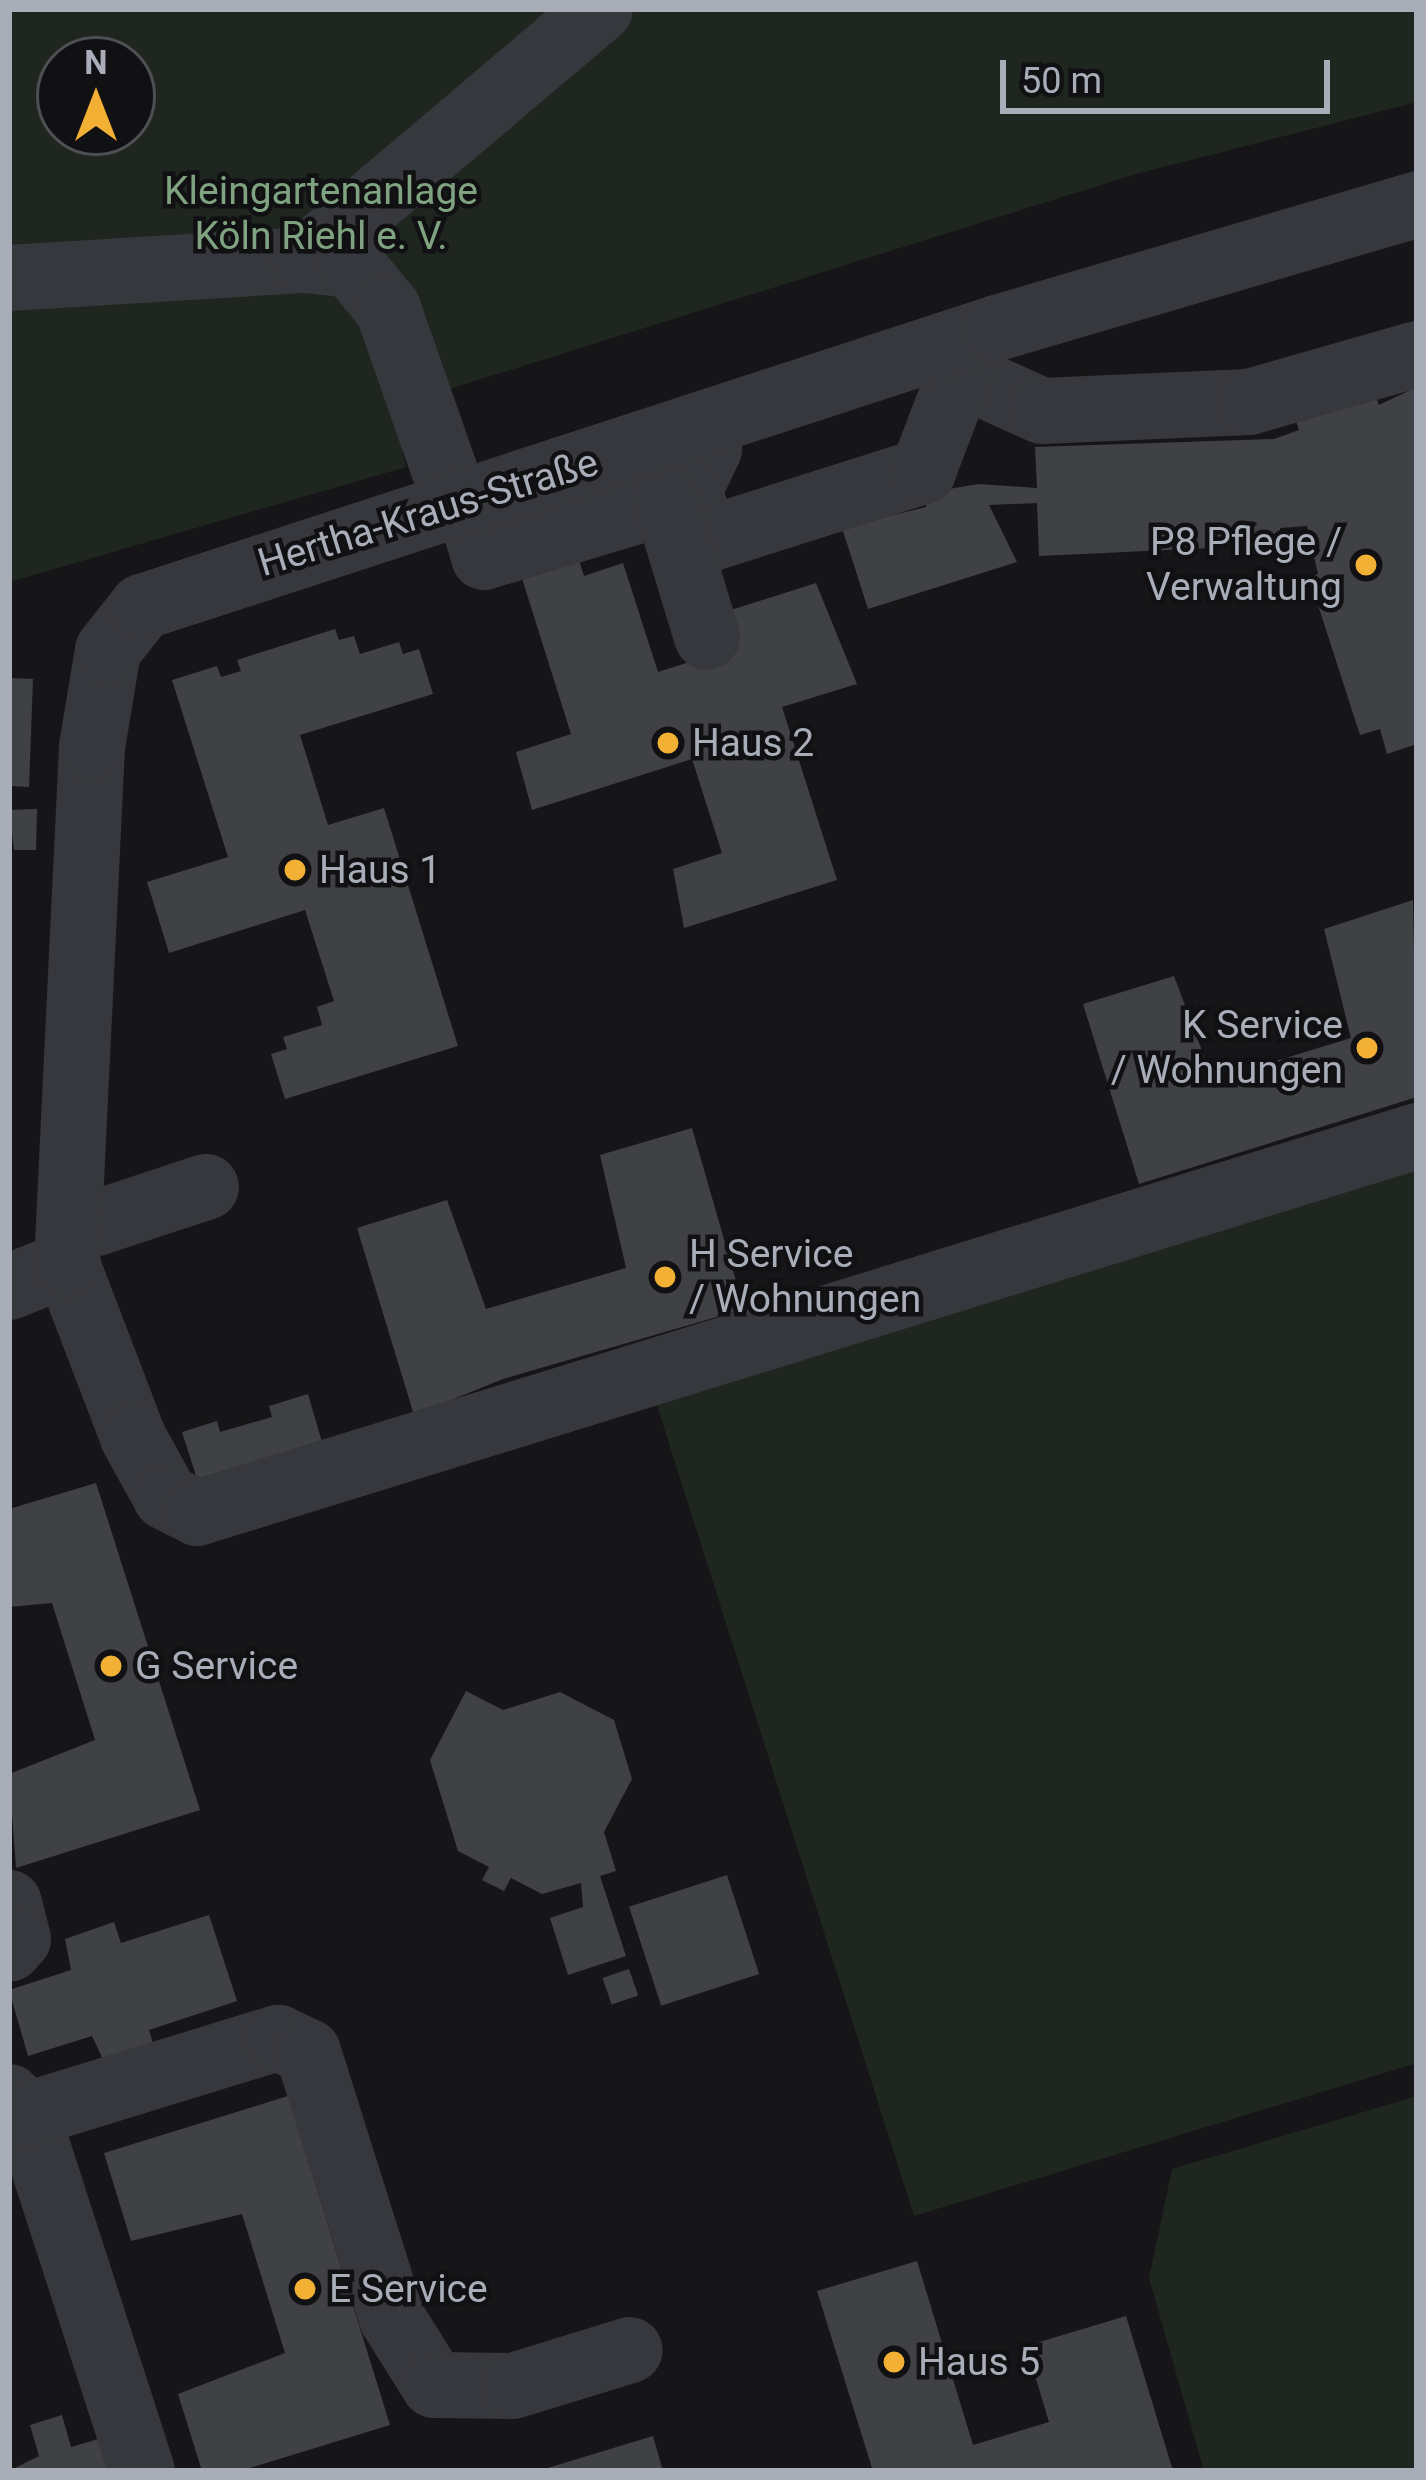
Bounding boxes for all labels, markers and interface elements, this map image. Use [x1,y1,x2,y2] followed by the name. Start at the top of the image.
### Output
[36,36,156,156] north arrow
[1006,36,1336,110] scale bar
[84,43,108,82] text: N
[1021,60,1102,102] text: 50 m
[164,169,478,260] park label: Kleingartenanlage Köln Riehl e. V.
[252,439,604,587] street label: Hertha-Kraus-Straße
[1146,520,1342,611] place label: P8 Pflege / Verwaltung
[1353,552,1379,578] marker: P8 Pflege / Verwaltung
[692,720,814,766] place label: Haus 2
[655,730,681,756] marker: Haus 2
[319,847,441,893] place label: Haus 1
[282,857,308,883] marker: Haus 1
[1111,1003,1343,1094] place label: K Service / Wohnungen
[1354,1035,1380,1061] marker: K Service / Wohnungen
[689,1232,921,1323] place label: H Service / Wohnungen
[652,1264,678,1290] marker: H Service / Wohnungen
[135,1643,298,1689] place label: G Service
[98,1653,124,1679] marker: G Service
[329,2266,488,2312] place label: E Service
[292,2276,318,2302] marker: E Service
[918,2339,1040,2385] place label: Haus 5
[881,2349,907,2375] marker: Haus 5

